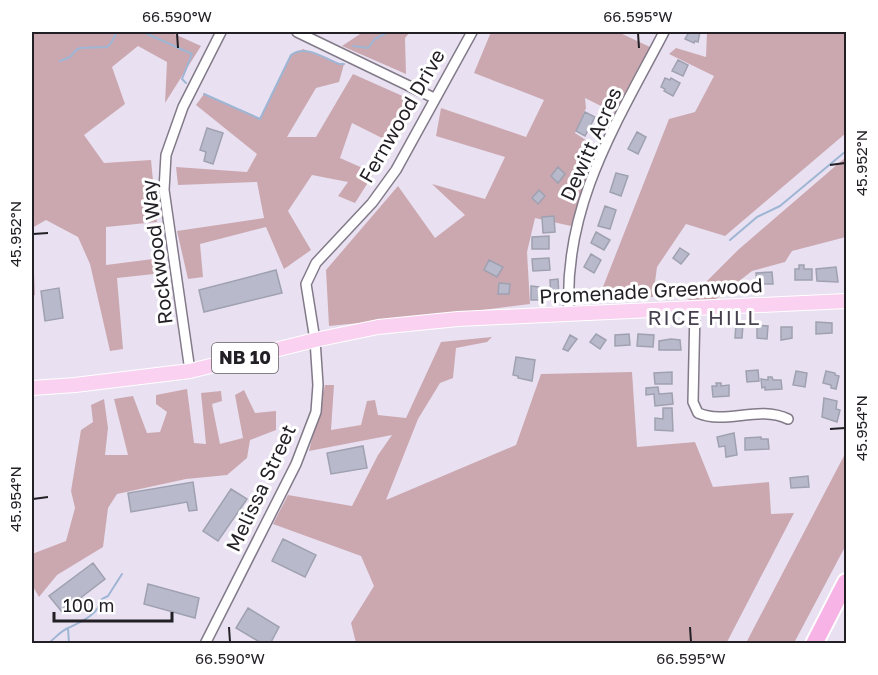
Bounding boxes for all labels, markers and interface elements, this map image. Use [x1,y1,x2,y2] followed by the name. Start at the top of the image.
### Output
[142,7,212,25] text: 66.590°W
[603,7,673,25] text: 66.595°W
[353,45,449,186] street label: Fernwood Drive
[554,83,626,204] street label: Dewitt Acres
[852,130,870,196] text: 45.952°N
[135,178,177,326] street label: Rockwood Way
[6,201,24,267] text: 45.952°N
[539,272,763,308] street label: Promenade Greenwood
[647,304,761,330] district label: RICE HILL
[212,343,278,373] road number: NB 10
[852,395,870,461] text: 45.954°N
[220,420,300,555] street label: Melissa Street
[6,466,24,532] text: 45.954°N
[54,585,172,623] scale bar
[63,594,114,616] text: 100 m
[195,649,265,667] text: 66.590°W
[656,649,726,667] text: 66.595°W

